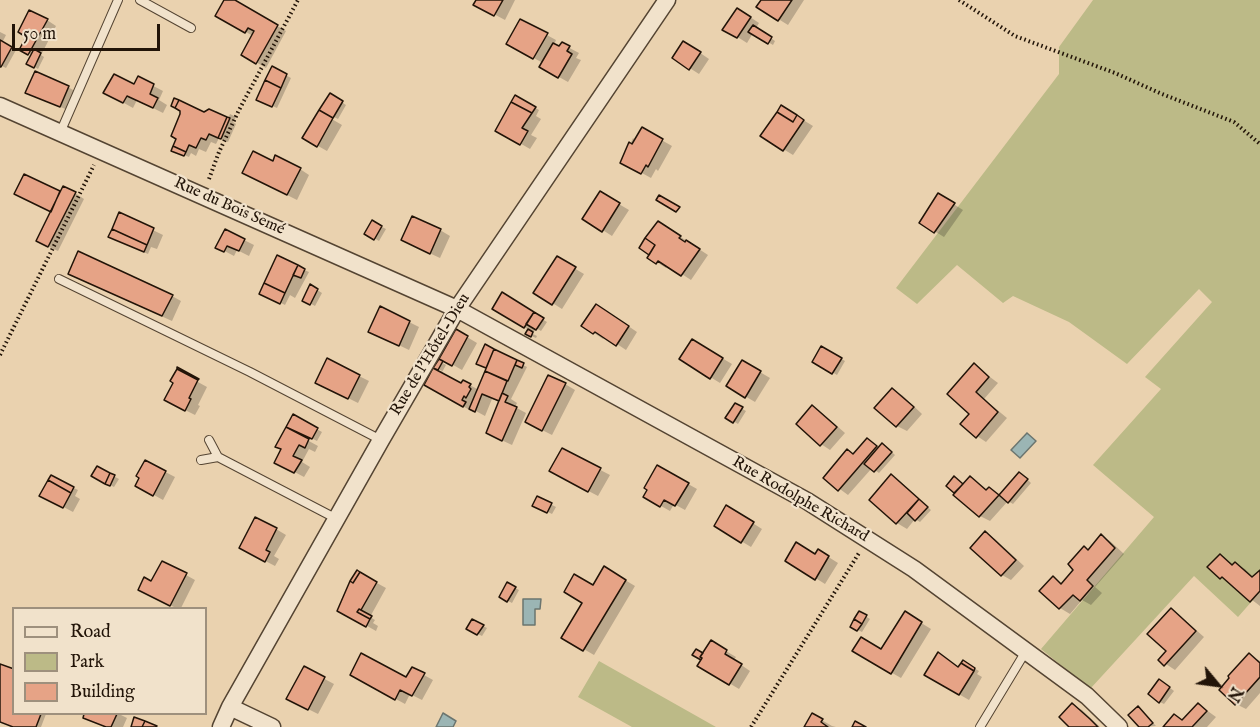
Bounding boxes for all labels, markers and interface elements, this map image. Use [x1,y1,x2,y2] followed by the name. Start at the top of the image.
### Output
[15,12,164,50] scale bar
[23,23,56,46] text: 50 m
[171,174,287,240] street label: Rue du Bois Semé
[387,291,475,419] street label: Rue de l'Hôtel-Dieu
[728,453,872,547] street label: Rue Rodolphe Richard
[12,607,207,715] legend
[70,621,111,644] text: Road
[70,651,104,674] text: Park
[1188,655,1248,715] north arrow
[70,681,135,704] text: Building
[1222,683,1246,705] text: N

